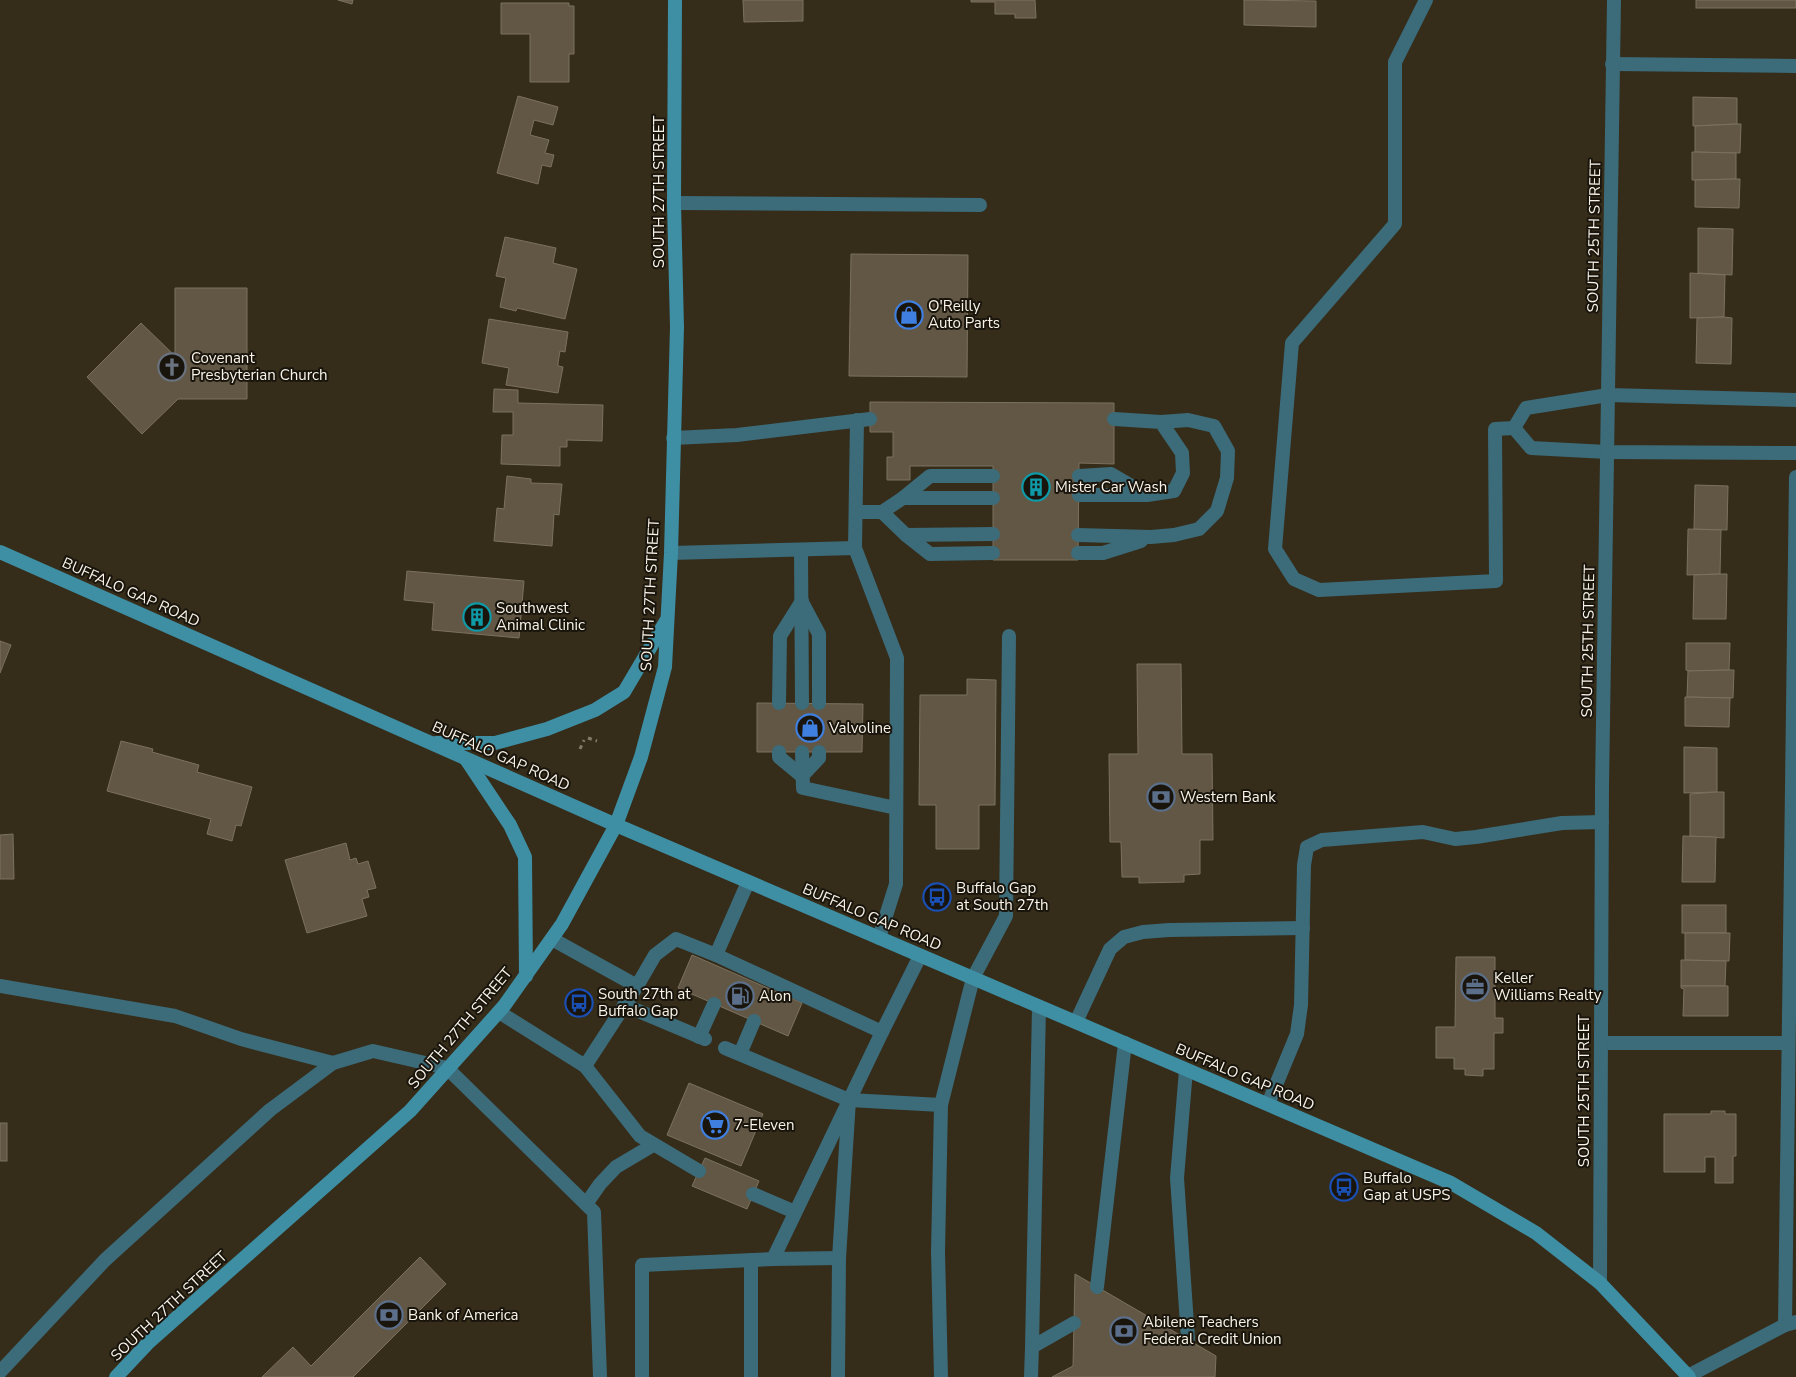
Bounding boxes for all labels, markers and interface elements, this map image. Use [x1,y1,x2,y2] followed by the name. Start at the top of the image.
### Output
[649,116,669,268] street label: SOUTH 27TH STREET
[1583,160,1605,312] street label: SOUTH 25TH STREET
[928,296,1000,333] place label: O'Reilly Auto Parts
[894,300,924,330] shop icon: O'Reilly Auto Parts
[191,348,327,385] place label: Covenant Presbyterian Church
[157,352,187,382] church icon: Covenant Presbyterian Church
[1021,472,1051,502] building icon: Mister Car Wash
[1055,477,1167,497] place label: Mister Car Wash
[636,518,664,672] street label: SOUTH 27TH STREET
[59,553,203,631] street label: BUFFALO GAP ROAD
[1577,565,1599,717] street label: SOUTH 25TH STREET
[496,598,585,635] place label: Southwest Animal Clinic
[462,602,492,632] building icon: Southwest Animal Clinic
[795,713,825,743] shop icon: Valvoline
[429,717,573,795] street label: BUFFALO GAP ROAD
[828,718,891,738] place label: Valvoline
[1146,782,1176,812] bank icon: Western Bank
[1180,787,1276,807] place label: Western Bank
[956,878,1048,915] place label: Buffalo Gap at South 27th
[799,879,945,955] street label: BUFFALO GAP ROAD
[922,882,952,912] bus stop icon: Buffalo Gap at South 27th
[403,963,517,1093] street label: SOUTH 27TH STREET
[1494,968,1602,1005] place label: Keller Williams Realty
[1460,972,1490,1002] office icon: Keller Williams Realty
[725,981,755,1011] fuel station icon: Alon
[598,984,691,1021] place label: South 27th at Buffalo Gap
[759,986,791,1006] place label: Alon
[564,988,594,1018] bus stop icon: South 27th at Buffalo Gap
[1574,1015,1594,1167] street label: SOUTH 25TH STREET
[1172,1039,1318,1115] street label: BUFFALO GAP ROAD
[700,1110,730,1140] supermarket icon: 7-Eleven
[734,1115,794,1135] place label: 7-Eleven
[1363,1168,1450,1205] place label: Buffalo Gap at USPS
[1329,1172,1359,1202] bus stop icon: Buffalo Gap at USPS
[106,1247,232,1365] street label: SOUTH 27TH STREET
[374,1300,404,1330] bank icon: Bank of America
[408,1305,519,1325] place label: Bank of America
[1143,1312,1282,1349] place label: Abilene Teachers Federal Credit Union
[1109,1316,1139,1346] bank icon: Abilene Teachers Federal Credit Union

